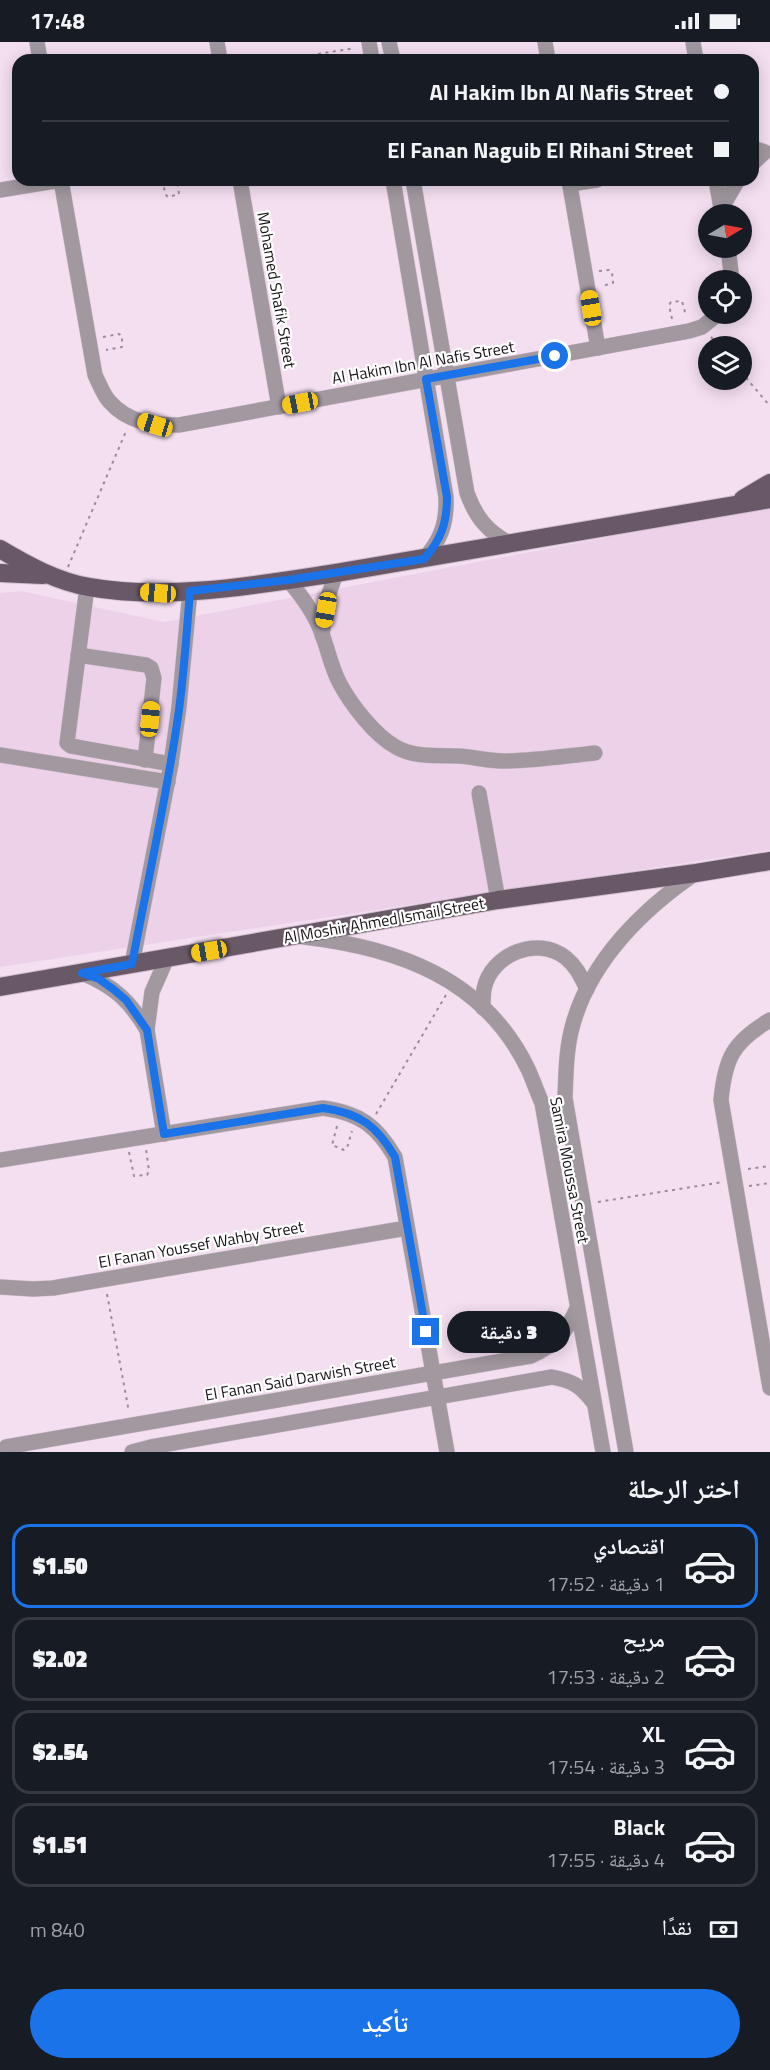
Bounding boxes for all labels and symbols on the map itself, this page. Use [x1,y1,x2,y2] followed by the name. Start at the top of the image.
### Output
[698,204,752,258] north arrow
[251,210,303,370] street label: Mohamed Shafik Street
[579,289,603,327] car
[330,334,516,390] street label: Al Hakim Ibn Al Nafis Street
[541,342,568,369] route start
[281,391,319,415] car
[135,411,175,439] car
[139,583,177,603] car
[314,591,338,629] car
[139,700,161,738] car
[282,890,487,949] street label: Al Moshir Ahmed Ismail Street
[190,939,228,963] car
[544,1095,596,1246] street label: Samira Moussa Street
[96,1214,306,1274] street label: El Fanan Youssef Wahby Street
[447,1311,570,1353] callout: 3 دقيقة
[412,1318,439,1345] route end
[203,1349,398,1407] street label: El Fanan Said Darwish Street

